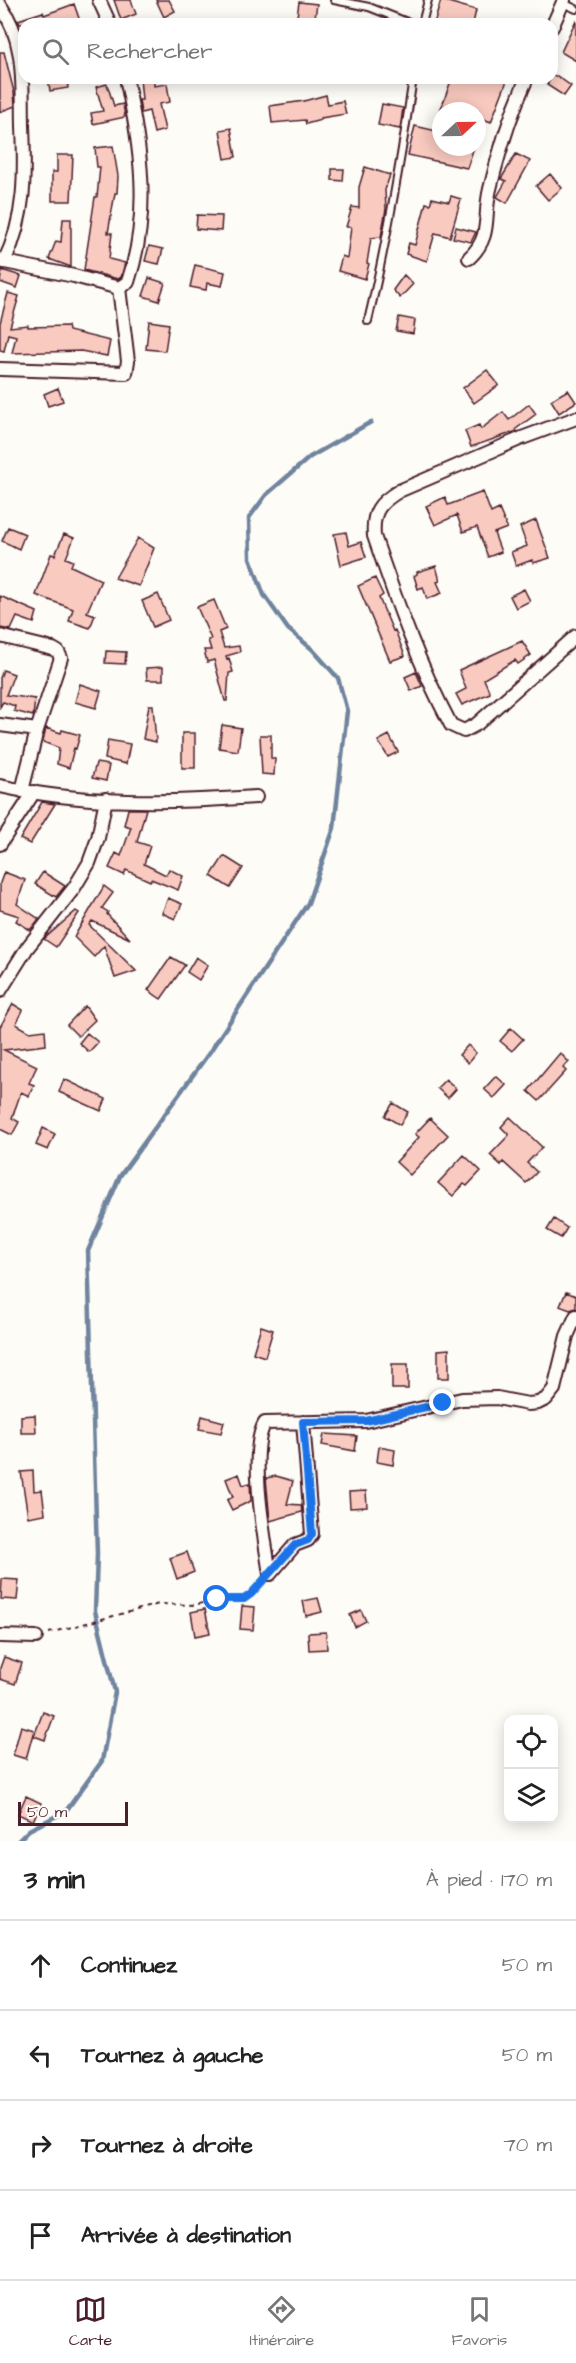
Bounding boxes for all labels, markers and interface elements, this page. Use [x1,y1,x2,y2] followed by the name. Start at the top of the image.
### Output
[18,18,558,84] search box
[39,35,72,68] icon: search
[87,36,212,67] text: Rechercher
[432,102,486,156] north arrow
[429,1389,455,1415] route end
[203,1585,229,1611] route start
[504,1715,558,1823] map controls
[504,1715,558,1769] button: locate
[504,1769,558,1823] button: layers
[18,1799,128,1826] scale bar
[27,1801,67,1823] text: 50 m
[24,1862,85,1898] text: 3 min
[426,1866,552,1894] text: À pied · 170 m
[24,1949,57,1982] icon: ahead
[81,1950,177,1981] text: Continuez
[502,1951,552,1979] text: 50 m
[24,2039,57,2072] icon: left
[81,2040,263,2071] text: Tournez à gauche
[502,2041,552,2069] text: 50 m
[24,2129,57,2162] icon: right
[81,2130,253,2161] text: Tournez à droite
[504,2131,552,2159] text: 70 m
[24,2219,57,2252] icon: arrive
[81,2220,291,2251] text: Arrivée à destination
[69,2293,112,2351] tab: Carte
[249,2293,314,2351] tab: Itinéraire
[452,2293,507,2351] tab: Favoris

